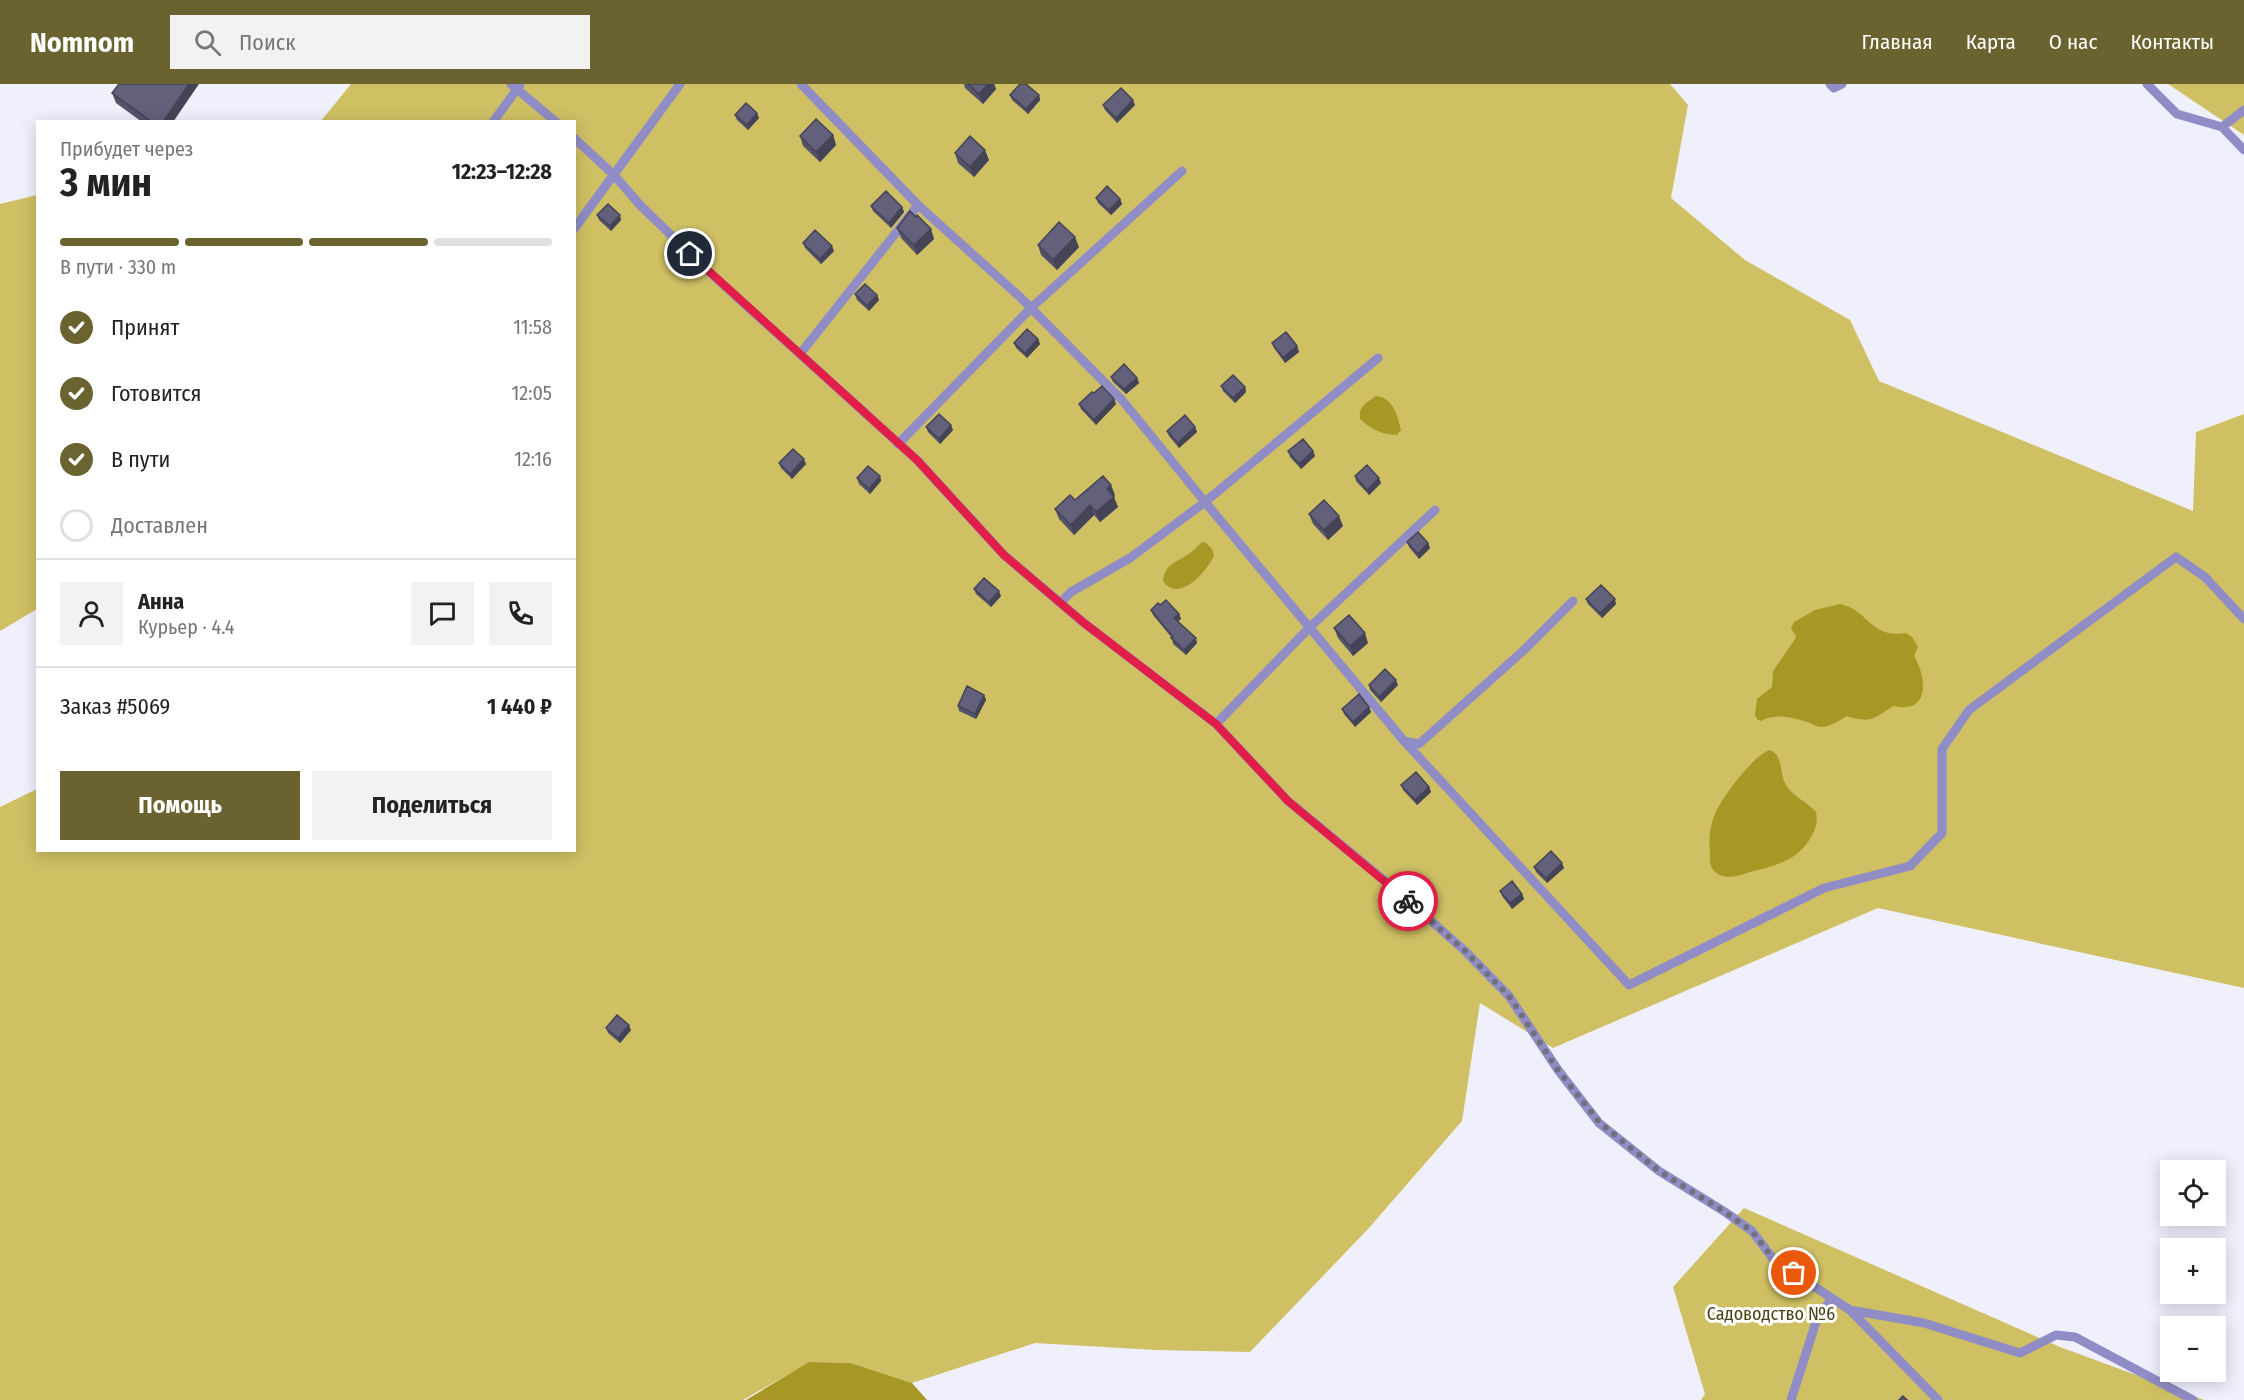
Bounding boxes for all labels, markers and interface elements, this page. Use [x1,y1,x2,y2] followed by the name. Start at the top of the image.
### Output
[170,15,590,69] search box
[30,26,134,59] text: Nomnom
[191,26,224,59] icon: search
[239,29,295,56] text: Поиск
[1862,29,1933,55] text: Главная
[1966,29,2016,55] text: Карта
[2049,29,2097,55] text: О нас
[2130,29,2214,55] text: Контакты
[60,137,193,161] text: Прибудет через
[452,158,552,185] text: 12:23–12:28
[60,160,152,206] text: 3 мин
[664,228,715,279] pin
[673,237,706,270] icon: home
[60,255,176,279] text: В пути · 330 m
[60,311,93,344] icon: check
[111,314,179,341] text: Принят
[513,315,552,339] text: 11:58
[60,377,93,410] icon: check
[111,380,202,407] text: Готовится
[512,381,552,405] text: 12:05
[60,443,93,476] icon: check
[111,446,170,473] text: В пути
[514,447,552,471] text: 12:16
[111,512,208,539] text: Доставлен
[60,582,123,645] button: person
[411,582,474,645] button: chat
[489,582,552,645] button: phone
[138,588,184,615] text: Анна
[138,615,234,639] text: Курьер · 4.4
[60,693,170,720] text: Заказ #5069
[487,693,552,720] text: 1 440 ₽
[60,771,300,840] button: Помощь
[312,771,552,840] button: Поделиться
[1378,871,1438,931] courier
[1392,885,1425,918] icon: bike
[2160,1160,2226,1382] map controls
[2160,1160,2226,1226] button: locate
[2160,1238,2226,1304] button: +
[1768,1247,1819,1298] pin
[1777,1256,1810,1289] icon: bag
[1707,1303,1835,1325] park label: Садоводство №6
[2160,1316,2226,1382] button: −

